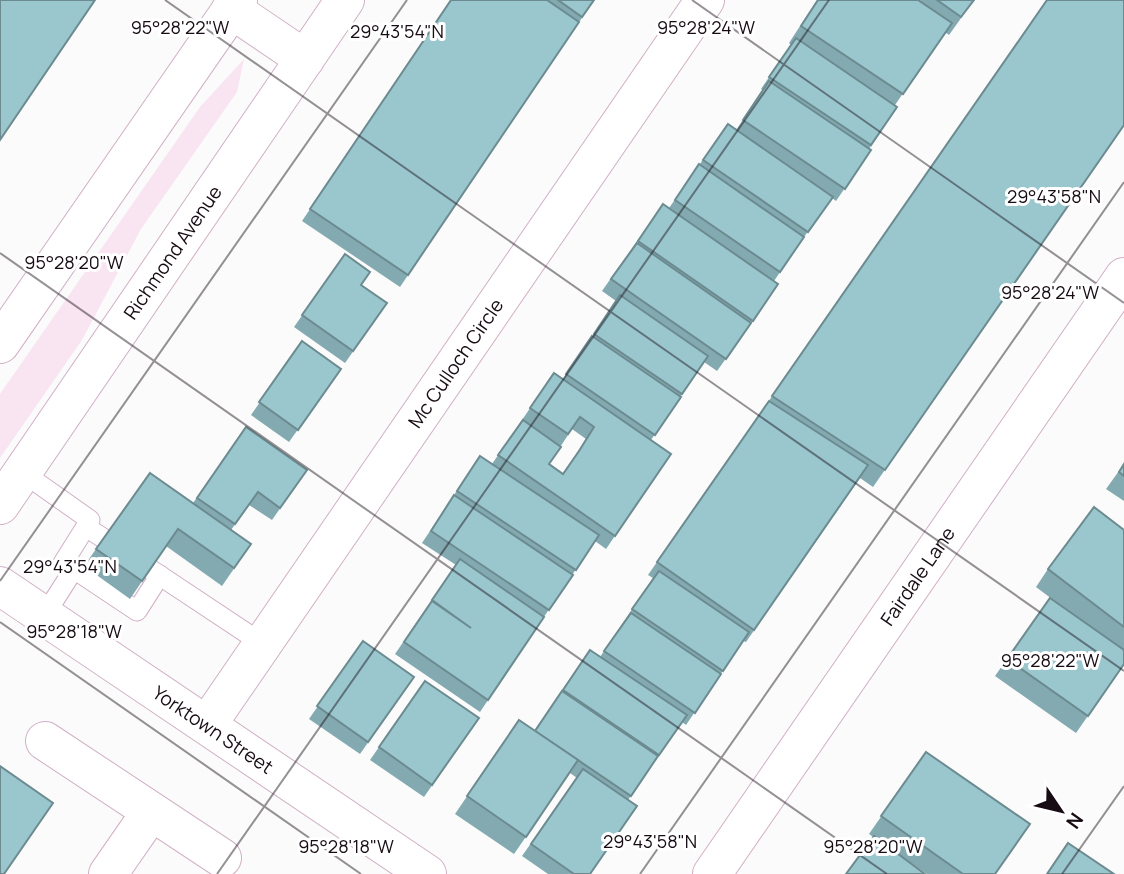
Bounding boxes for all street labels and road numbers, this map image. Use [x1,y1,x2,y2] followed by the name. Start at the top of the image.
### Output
[118,180,228,324] street label: Richmond Avenue
[402,293,509,433] street label: Mc Culloch Circle
[874,521,961,631] street label: Fairdale Lane
[148,680,278,780] street label: Yorktown Street

